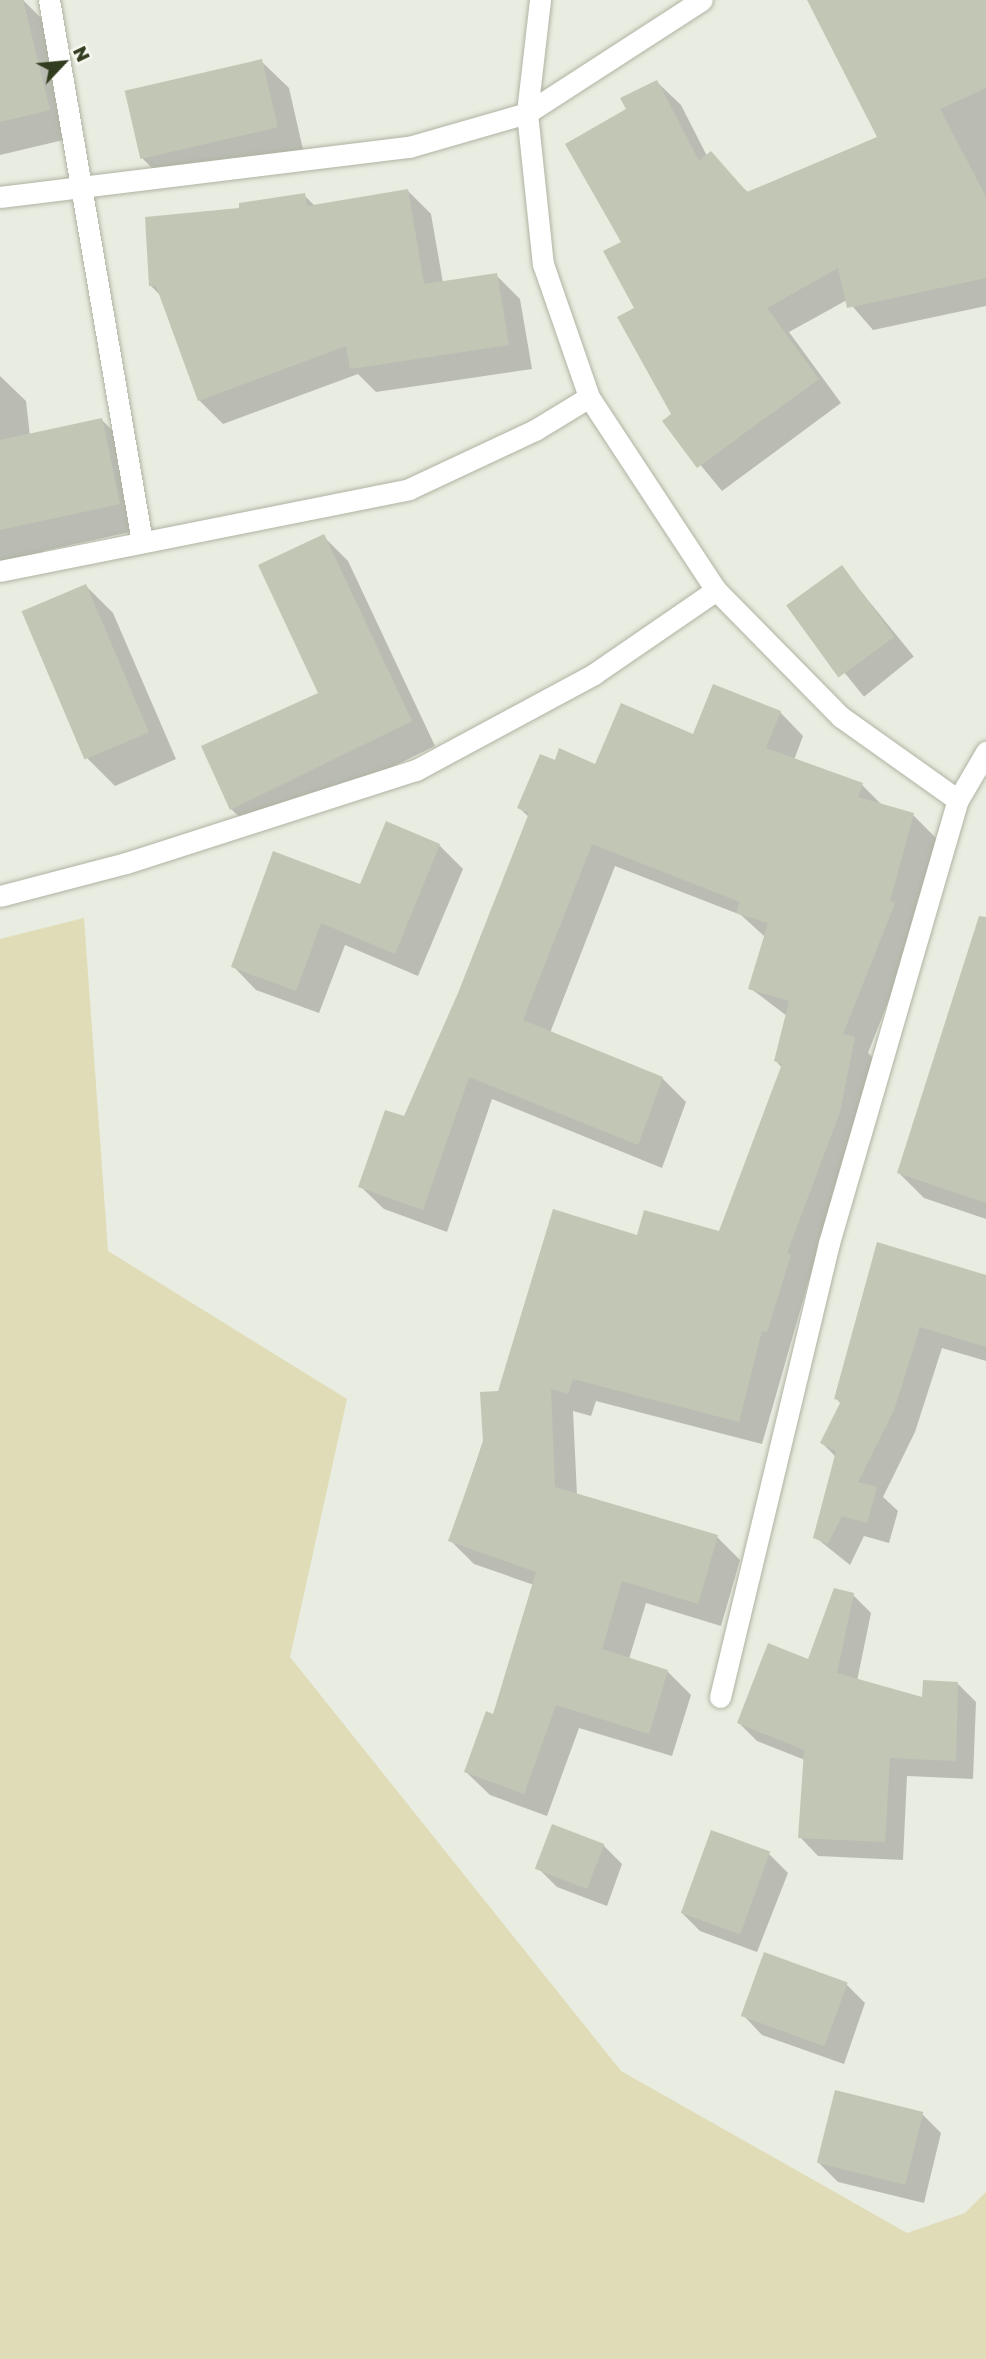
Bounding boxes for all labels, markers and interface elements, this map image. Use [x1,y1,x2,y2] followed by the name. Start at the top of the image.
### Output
[28,28,98,98] north arrow
[69,42,96,65] text: N

